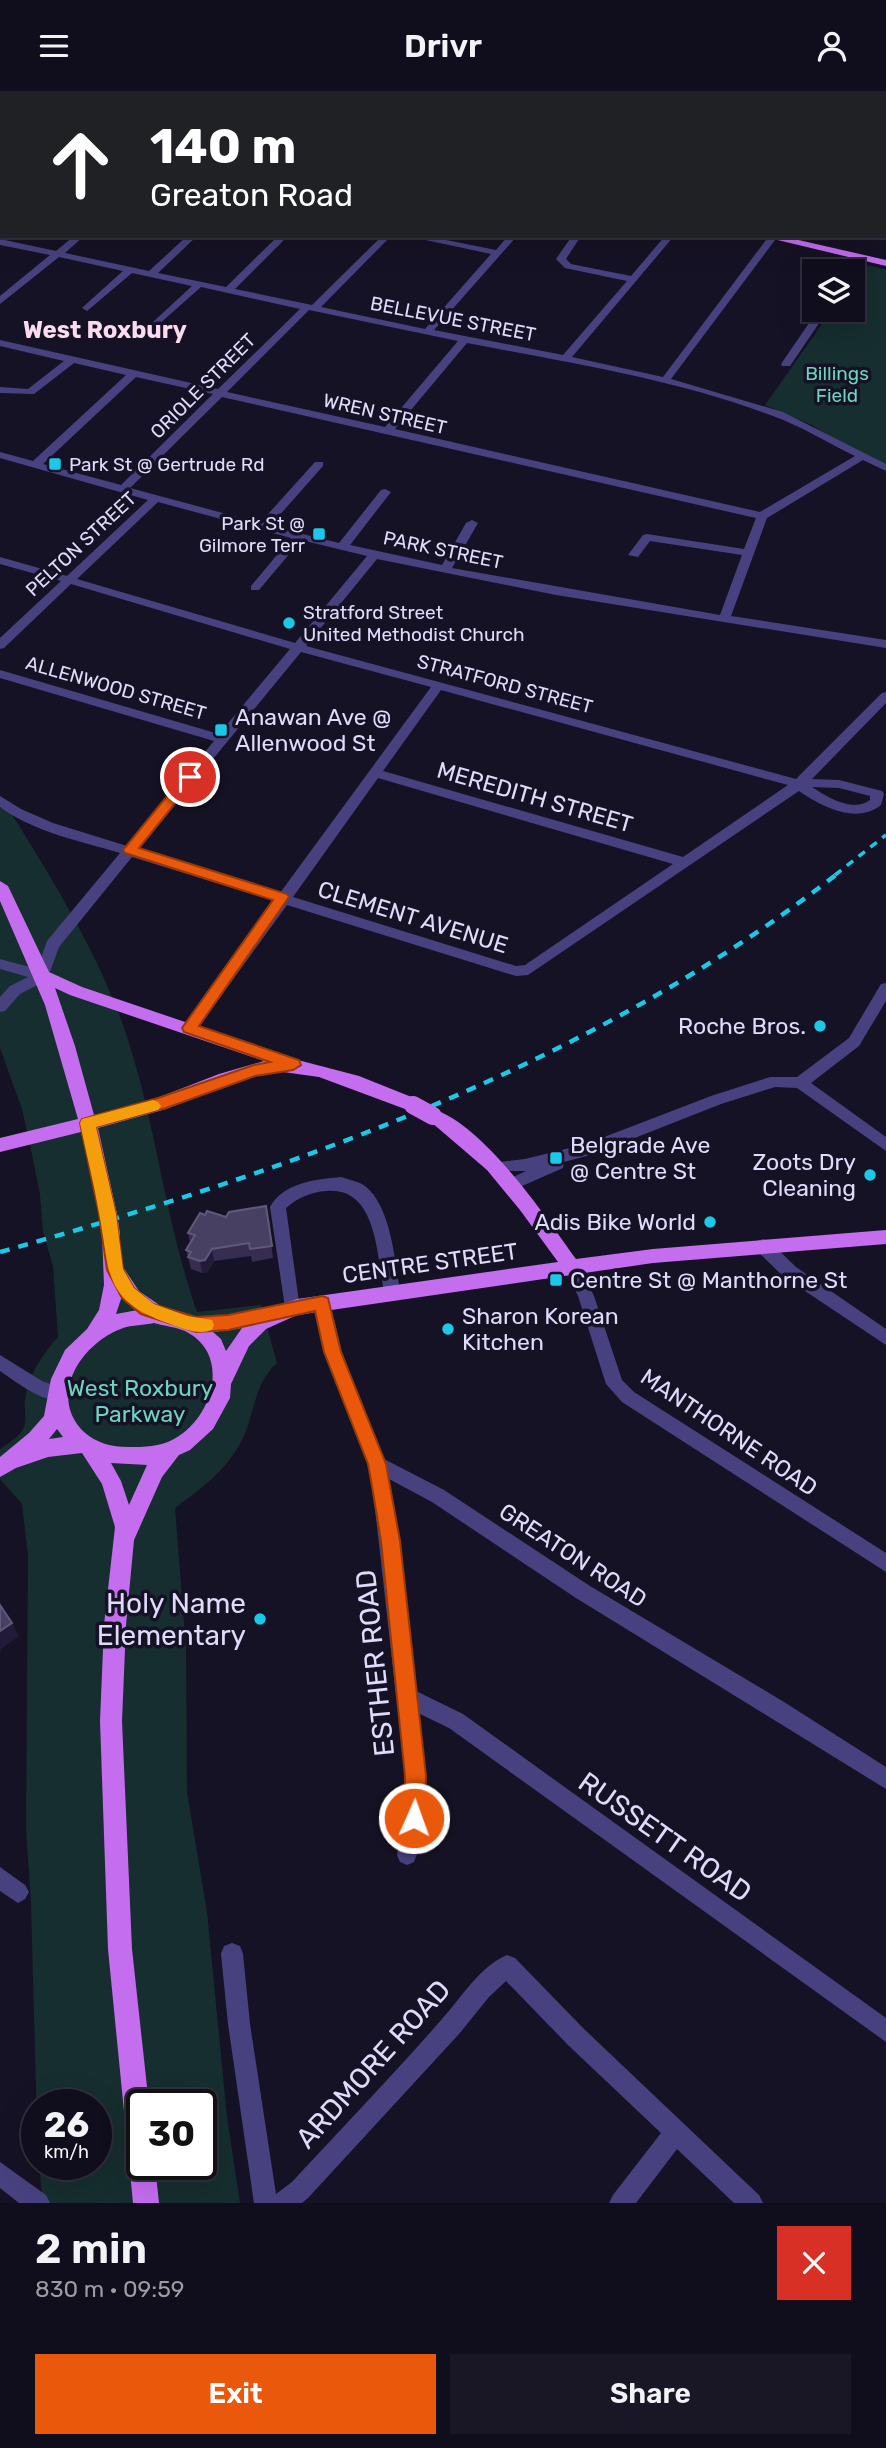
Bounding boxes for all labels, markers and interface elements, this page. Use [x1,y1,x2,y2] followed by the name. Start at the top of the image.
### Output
[35,27,73,65] icon: menu
[404,27,482,65] text: Drivr
[813,27,851,65] icon: person
[150,117,296,175] text: 140 m
[35,119,126,210] icon: ahead
[150,176,353,214] text: Greaton Road
[802,259,865,322] map controls
[802,259,865,322] button: layers
[368,292,538,346] street label: BELLEVUE STREET
[23,316,187,344] district label: West Roxbury
[146,329,260,443] street label: ORIOLE STREET
[805,362,869,407] park label: Billings Field
[321,389,449,439] street label: WREN STREET
[69,453,264,476] place label: Park St @ Gertrude Rd
[47,456,63,472] marker: Park St @ Gertrude Rd
[21,487,141,601] street label: PELTON STREET
[199,512,306,557] place label: Park St @ Gilmore Terr
[311,526,327,542] marker: Park St @ Gilmore Terr
[381,526,505,574] street label: PARK STREET
[303,601,524,646] place label: Stratford Street United Methodist Church
[281,615,297,631] marker: Stratford Street United Methodist Church
[415,650,595,718] street label: STRATFORD STREET
[23,651,209,725] street label: ALLENWOOD STREET
[235,703,391,757] place label: Anawan Ave @ Allenwood St
[213,722,229,738] marker: Anawan Ave @ Allenwood St
[160,747,220,807] pin
[434,756,636,838] street label: MEREDITH STREET
[171,758,209,796] icon: arrive
[314,875,512,959] street label: CLEMENT AVENUE
[678,1012,806,1040] place label: Roche Bros.
[812,1018,828,1034] marker: Roche Bros.
[570,1131,710,1185] place label: Belgrade Ave @ Centre St
[753,1148,856,1202] place label: Zoots Dry Cleaning
[548,1150,564,1166] marker: Belgrade Ave @ Centre St
[862,1167,878,1183] marker: Zoots Dry Cleaning
[535,1208,696,1236] place label: Adis Bike World
[702,1214,718,1230] marker: Adis Bike World
[340,1237,520,1289] street label: CENTRE STREET
[570,1266,847,1294] place label: Centre St @ Manthorne St
[548,1272,564,1288] marker: Centre St @ Manthorne St
[462,1302,619,1356] place label: Sharon Korean Kitchen
[440,1321,456,1337] marker: Sharon Korean Kitchen
[635,1362,823,1502] street label: MANTHORNE ROAD
[67,1374,213,1428] park label: West Roxbury Parkway
[494,1497,652,1613] street label: GREATON ROAD
[349,1568,401,1758] street label: ESTHER ROAD
[97,1587,246,1652] place label: Holy Name Elementary
[252,1611,268,1627] marker: Holy Name Elementary
[572,1765,758,1909] street label: RUSSETT ROAD
[377,1781,451,1855] position arrow
[289,1973,457,2155] street label: ARDMORE ROAD
[126,2089,217,2180] speed limit sign: 30
[44,2104,89,2146] text: 26
[44,2141,89,2163] text: km/h
[35,2224,147,2274] text: 2 min
[777,2226,851,2300] button: close
[35,2275,184,2303] text: 830 m · 09:59
[35,2354,436,2434] button: Exit
[450,2354,851,2434] button: Share

